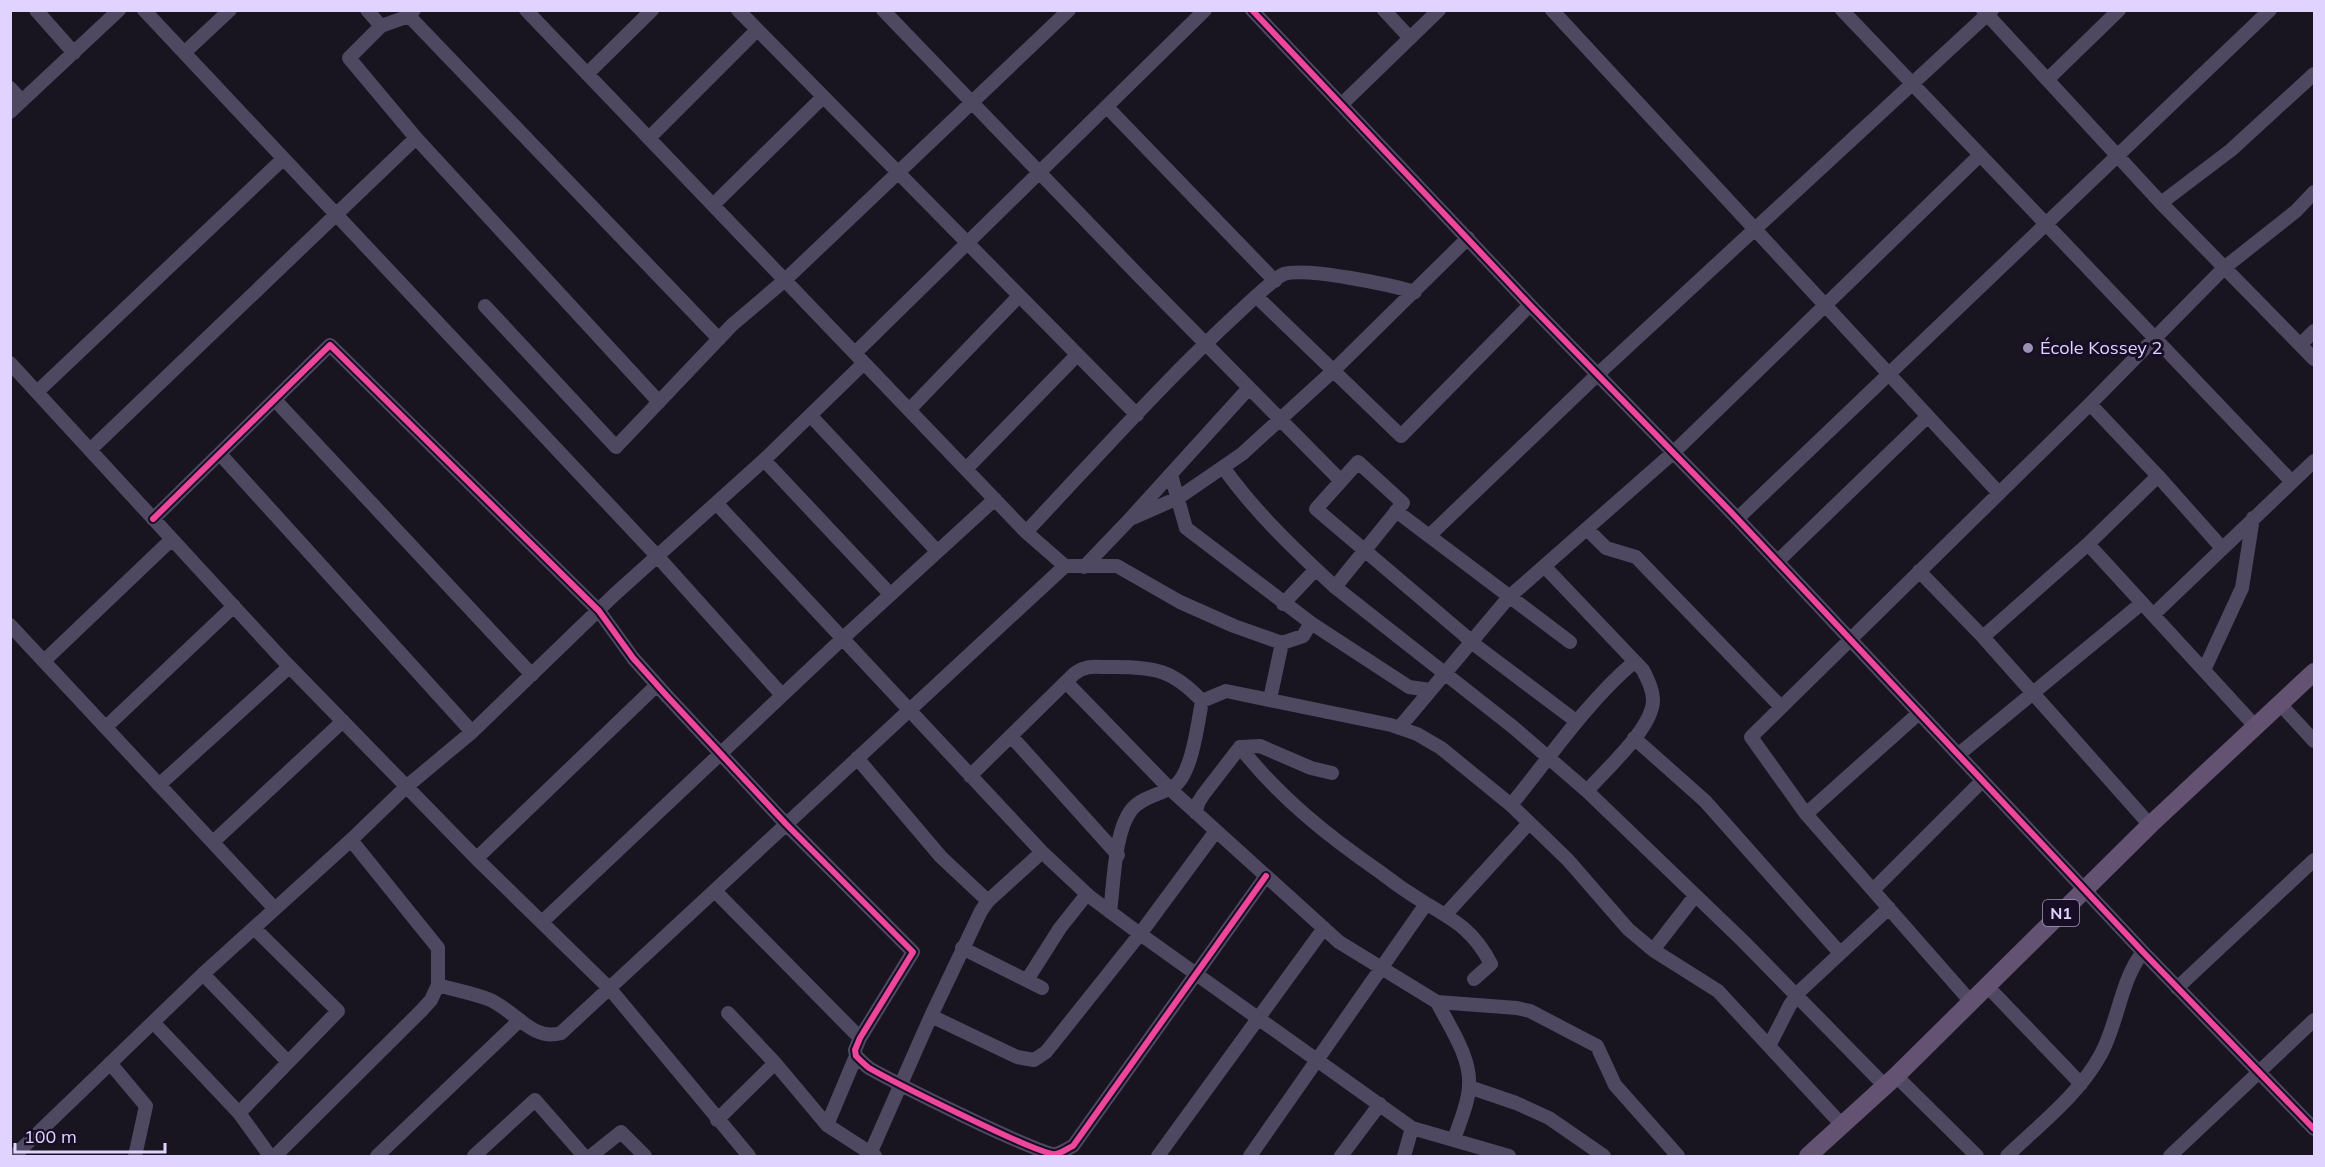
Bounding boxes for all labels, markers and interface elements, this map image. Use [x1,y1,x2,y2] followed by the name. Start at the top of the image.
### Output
[2040,336,2162,359] place label: École Kossey 2
[2021,341,2035,355] marker: École Kossey 2
[2043,900,2079,926] road number: N1
[15,1116,165,1154] scale bar
[24,1125,77,1148] text: 100 m

